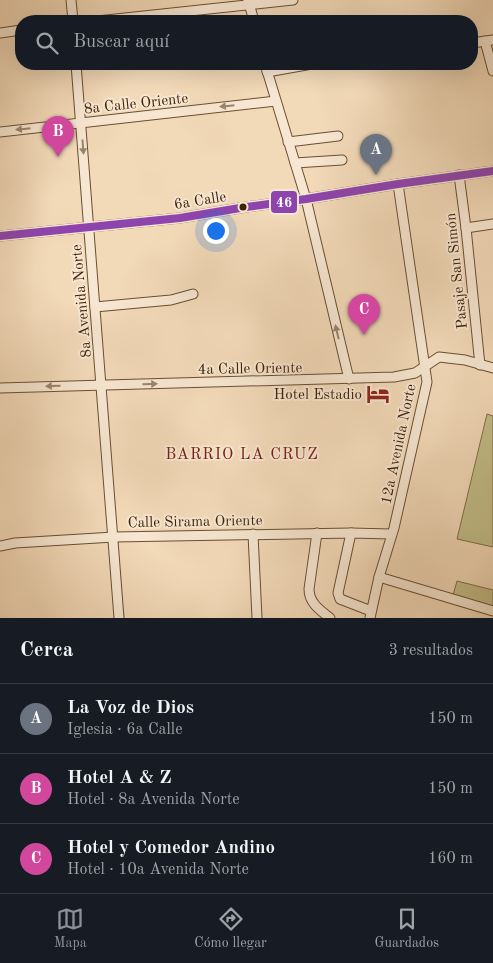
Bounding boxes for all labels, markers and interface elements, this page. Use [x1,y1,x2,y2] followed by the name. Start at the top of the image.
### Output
[15,15,478,70] search box
[33,29,61,57] icon: search
[73,33,169,52] text: Buscar aquí
[83,92,189,117] street label: 8a Calle Oriente
[219,102,235,110] one-way arrow
[42,116,74,157] pin: B
[15,125,31,133] one-way arrow
[360,134,392,175] pin: A
[79,139,87,155] one-way arrow
[173,190,228,213] street label: 6a Calle
[270,190,298,214] line badge: 46
[276,196,292,210] text: 46
[238,202,248,212] unlabelled marker
[444,212,471,330] street label: Pasaje San Simón
[203,218,229,244] your location
[70,243,95,358] street label: 8a Avenida Norte
[348,294,380,335] pin: C
[333,324,341,339] one-way arrow
[197,361,303,378] street label: 4a Calle Oriente
[143,380,159,388] one-way arrow
[365,381,391,407] hotel icon: Hotel Estadio
[45,383,61,391] one-way arrow
[379,383,420,506] street label: 12a Avenida Norte
[273,388,362,403] place label: Hotel Estadio
[165,447,319,463] district label: BARRIO LA CRUZ
[127,514,263,531] street label: Calle Sirama Oriente
[20,640,73,661] text: Cerca
[389,643,473,659] text: 3 resultados
[67,699,194,718] text: La Voz de Dios
[30,711,42,727] text: A
[428,711,473,727] text: 150 m
[67,722,183,738] text: Iglesia · 6a Calle
[67,769,172,788] text: Hotel A & Z
[30,781,42,797] text: B
[428,781,473,797] text: 150 m
[67,792,240,808] text: Hotel · 8a Avenida Norte
[67,839,275,858] text: Hotel y Comedor Andino
[31,851,41,867] text: C
[428,851,473,867] text: 160 m
[67,862,249,878] text: Hotel · 10a Avenida Norte
[54,905,87,952] tab: Mapa
[194,905,267,952] tab: Cómo llegar
[374,905,439,952] tab: Guardados

